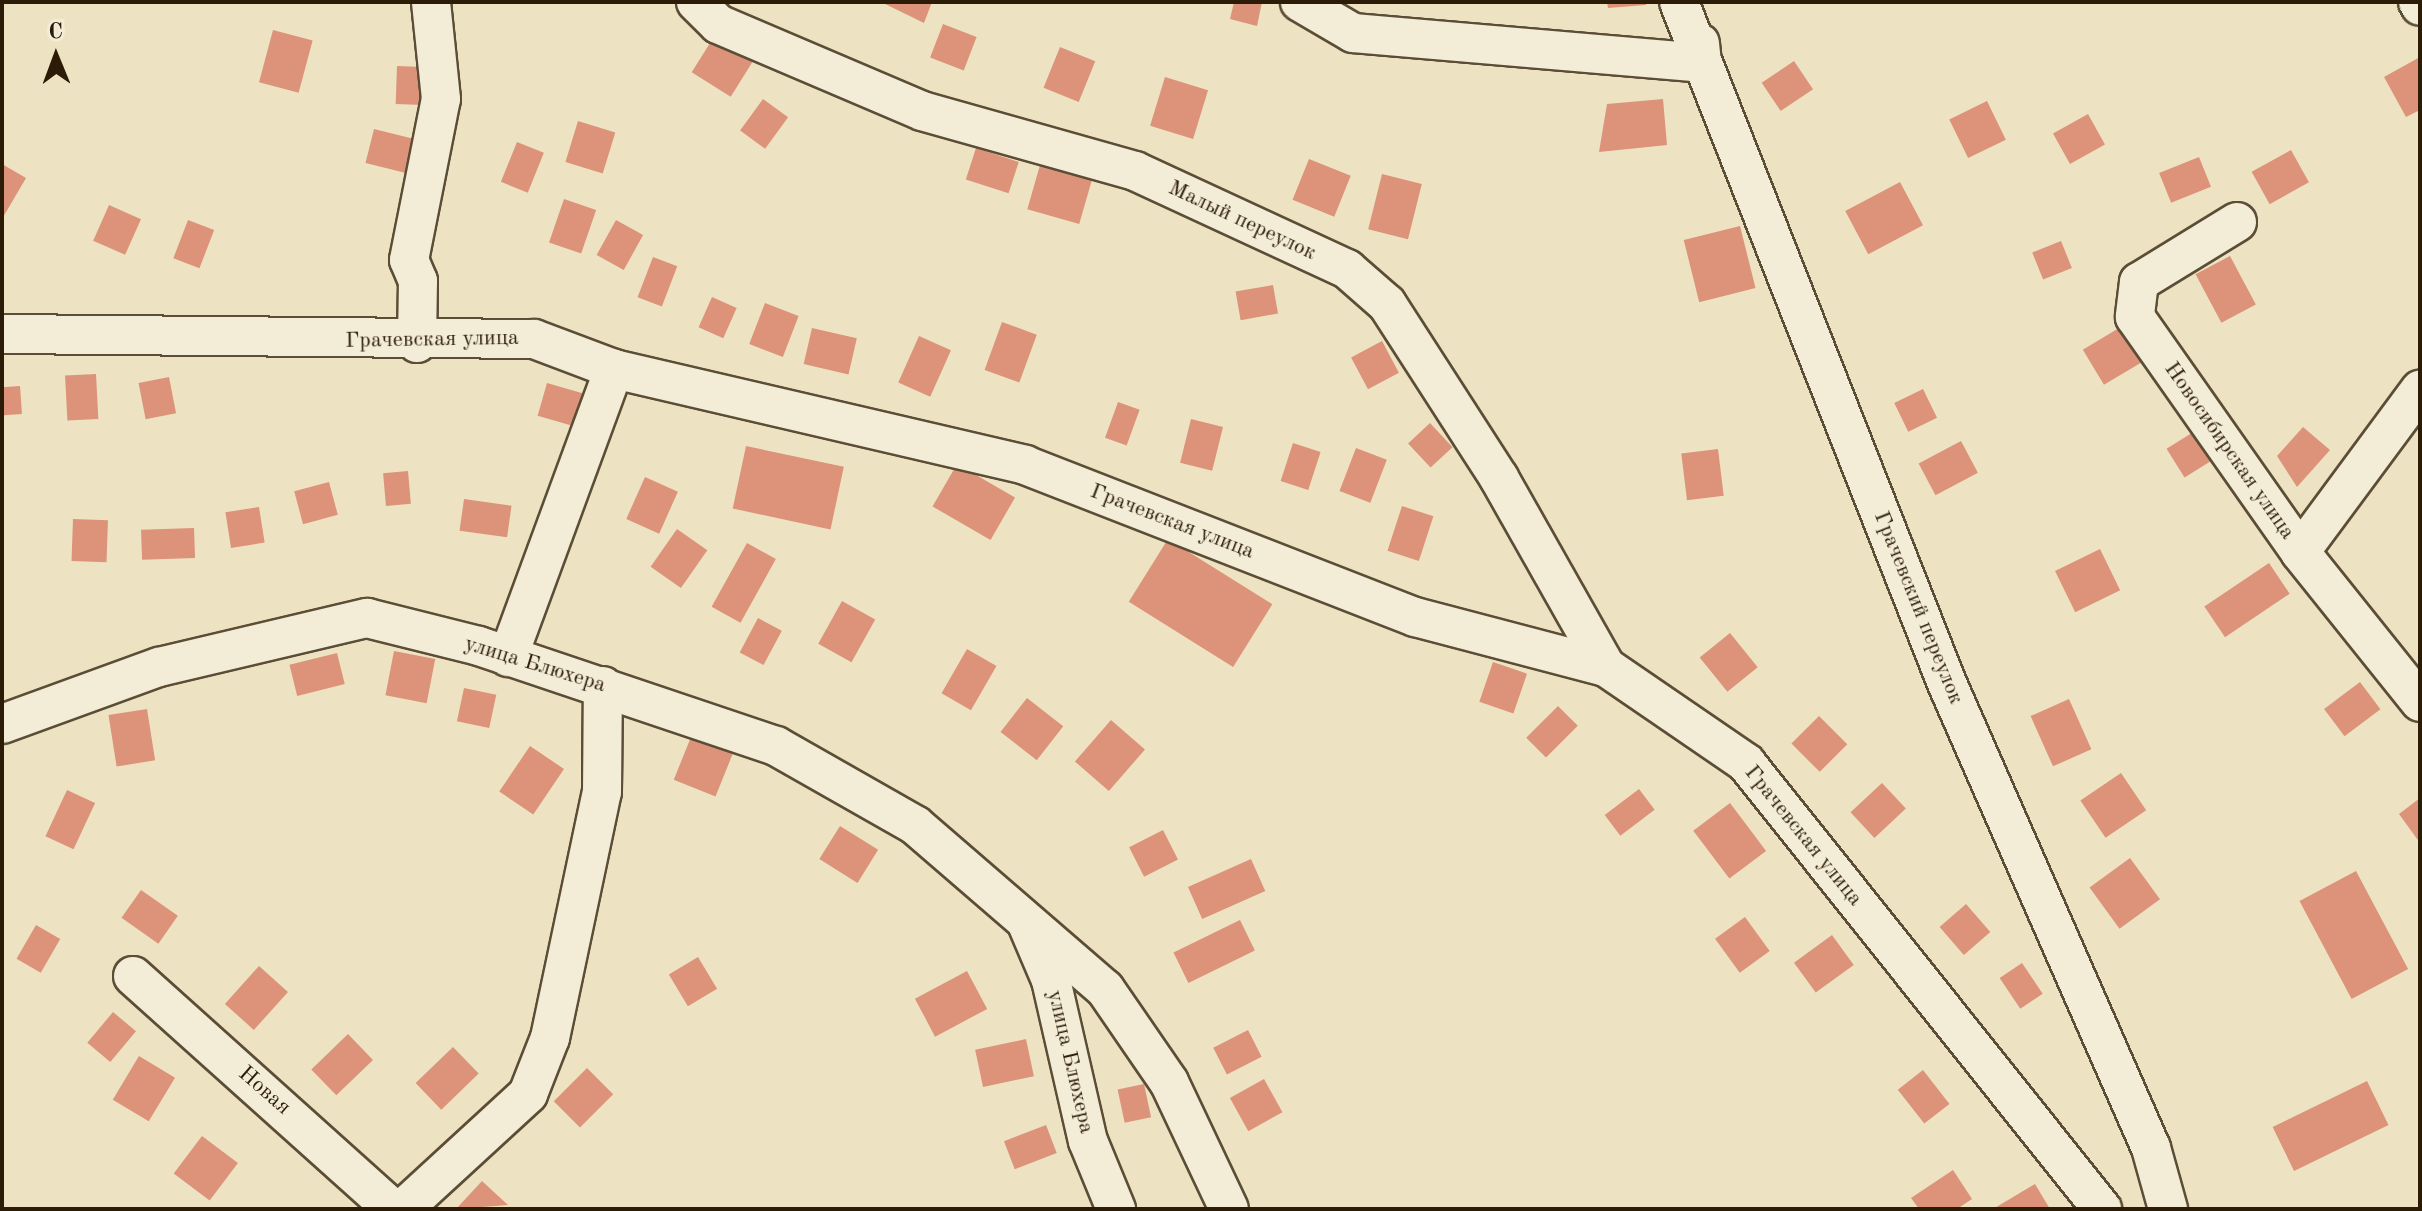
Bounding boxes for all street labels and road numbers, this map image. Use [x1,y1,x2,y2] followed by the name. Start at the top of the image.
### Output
[1164,175,1320,267] street label: Малый переулок
[345,325,519,355] street label: Грачевская улица
[2158,357,2300,545] street label: Новосибирская улица
[1086,479,1258,565] street label: Грачевская улица
[1867,508,1969,708] street label: Грачевский переулок
[461,631,609,699] street label: улица Блюхера
[1738,760,1868,912] street label: Грачевская улица
[1041,988,1099,1136] street label: улица Блюхера
[232,1061,296,1121] street label: Новая

